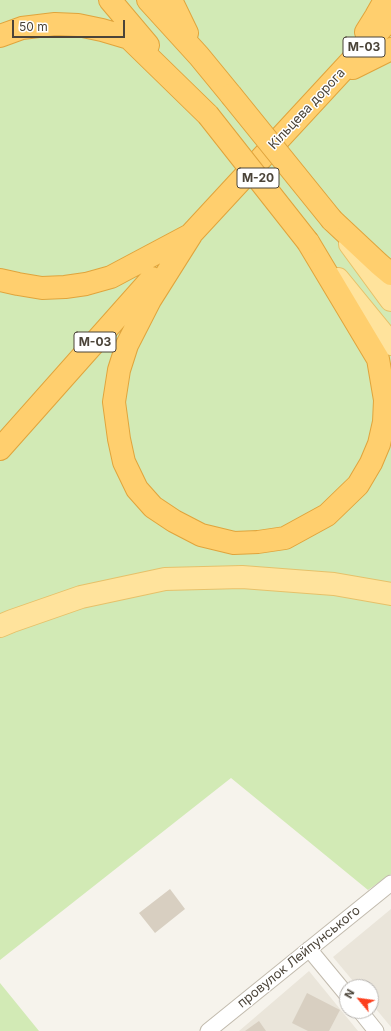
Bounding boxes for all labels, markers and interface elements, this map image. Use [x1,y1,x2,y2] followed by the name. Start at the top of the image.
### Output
[14,12,127,38] scale bar
[19,19,48,34] text: 50 m
[343,37,385,57] road number: М-03
[265,65,349,153] street label: Кільцева дорога
[237,168,279,188] road number: М-20
[74,332,116,352] road number: М-03
[235,903,363,1011] street label: провулок Лейпунського
[339,979,379,1019] north arrow
[341,987,358,1001] text: N

